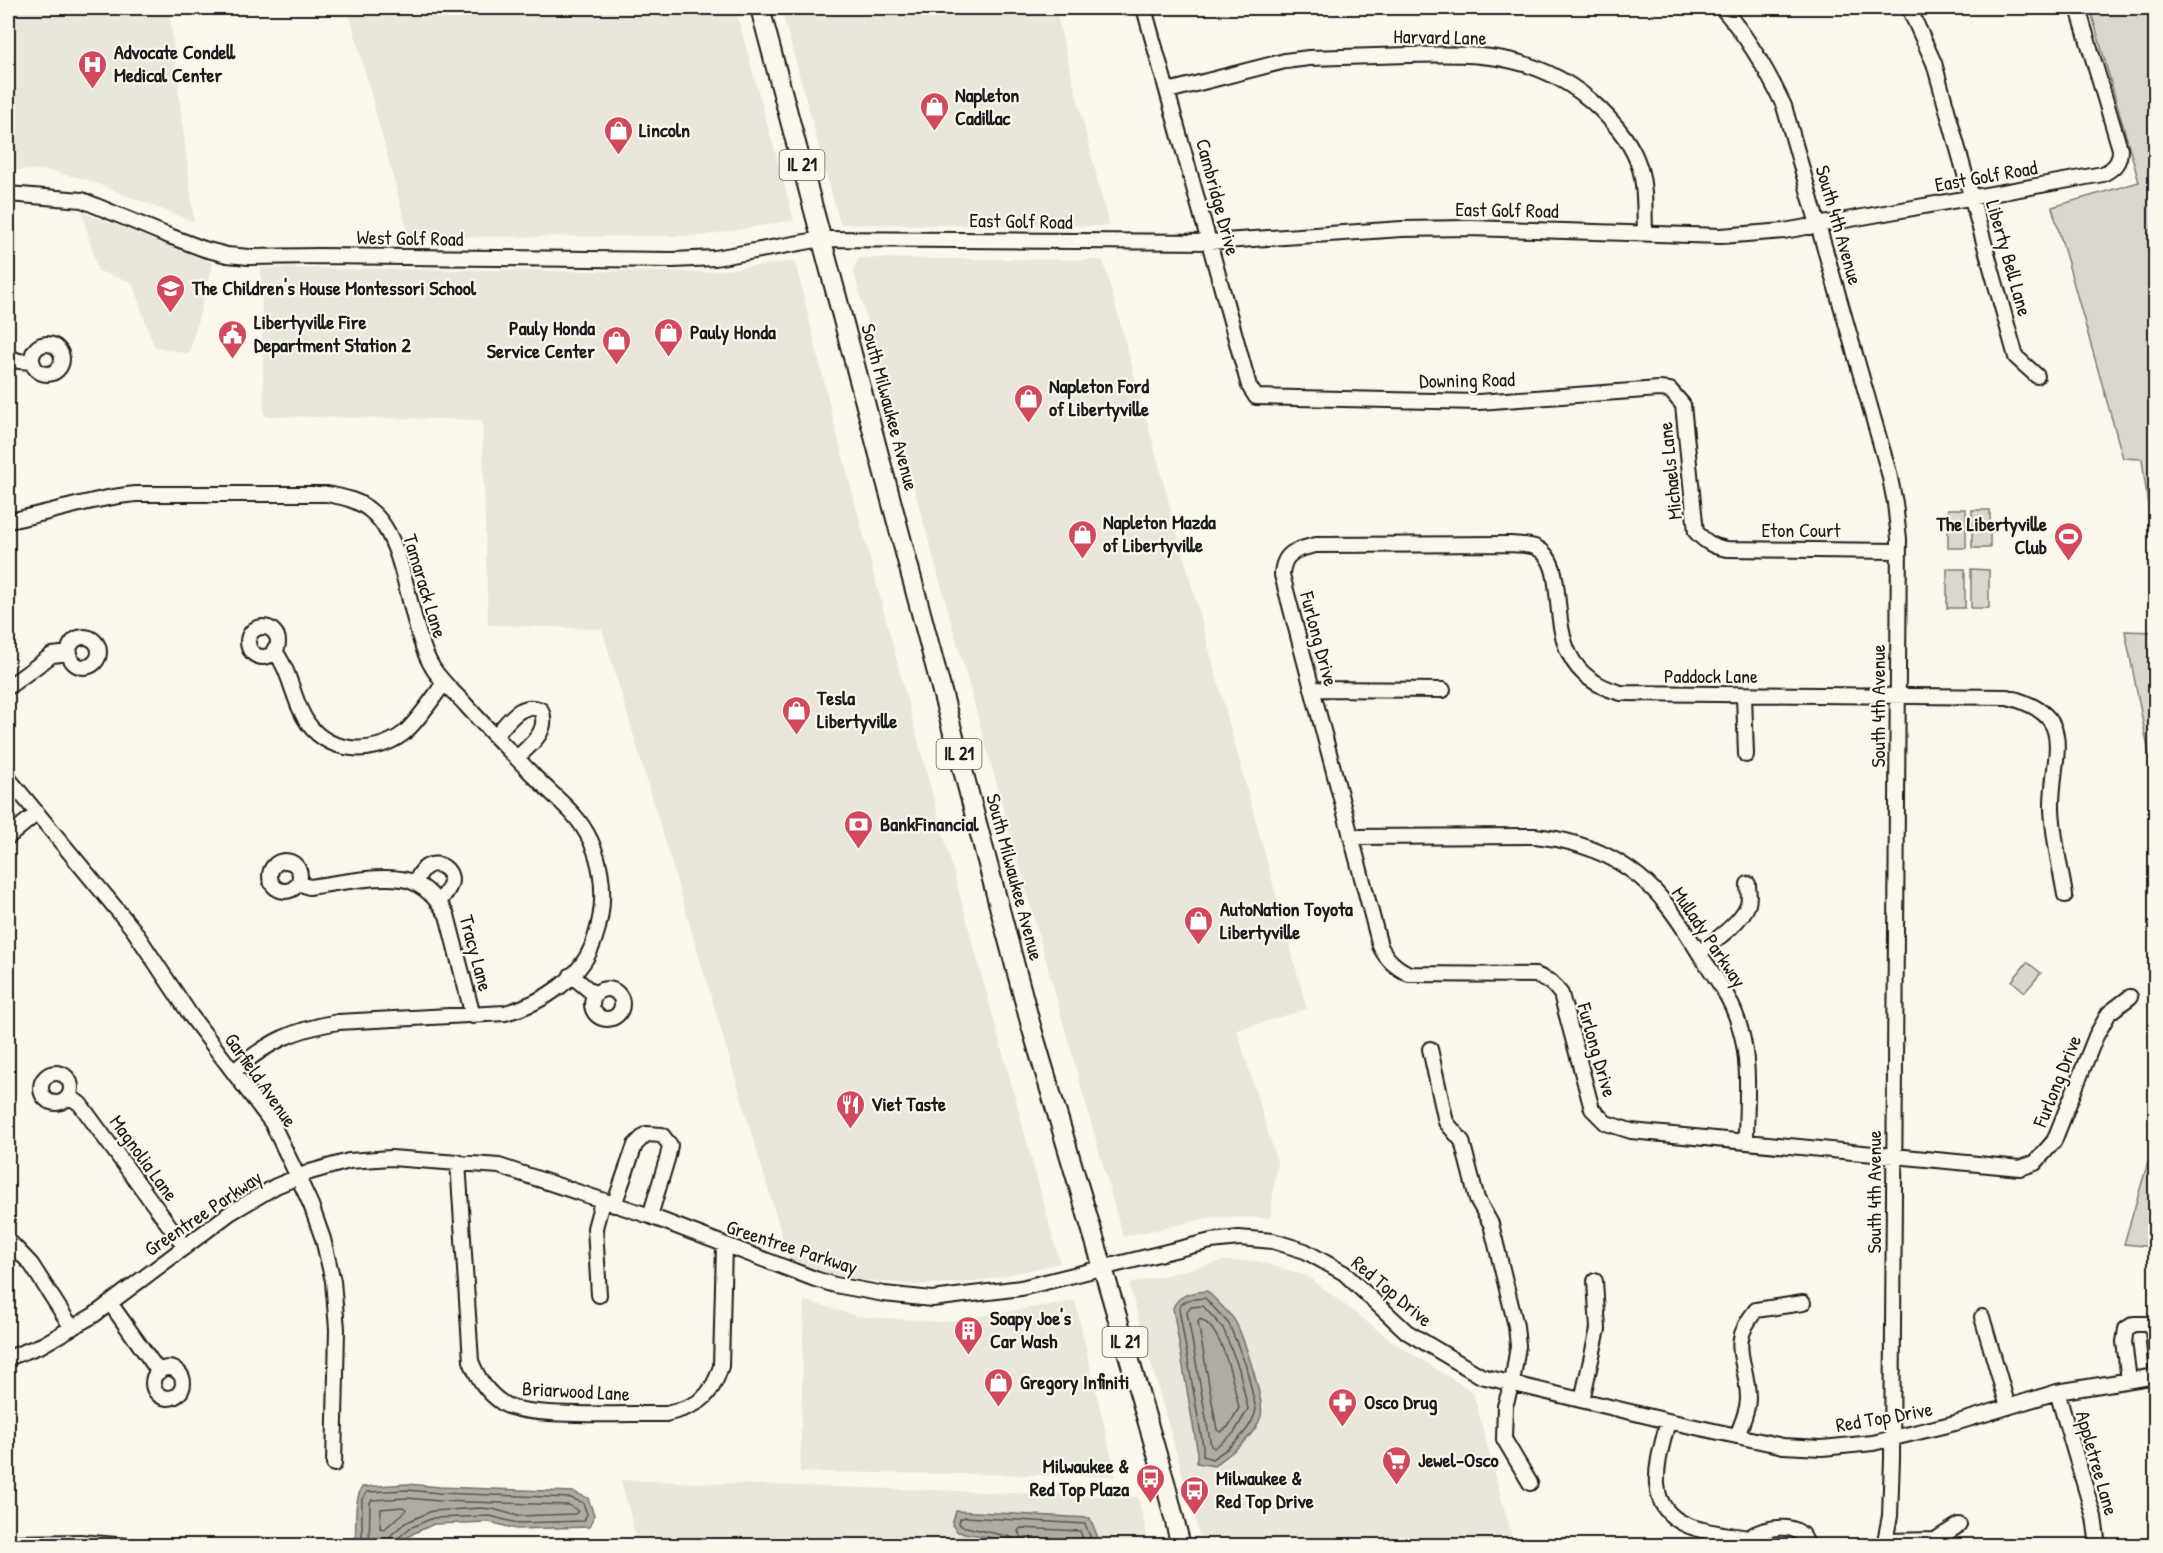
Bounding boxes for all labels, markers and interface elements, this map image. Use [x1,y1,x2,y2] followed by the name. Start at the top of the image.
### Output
[1393,22,1487,51] street label: Harvard Lane
[114,38,236,88] place label: Advocate Condell Medical Center
[77,48,109,90] hospital icon: Advocate Condell Medical Center
[955,81,1019,131] place label: Napleton Cadillac
[918,90,950,132] shop icon: Napleton Cadillac
[602,114,634,156] shop icon: Lincoln
[639,116,690,143] place label: Lincoln
[1190,136,1247,258] street label: Cambridge Drive
[780,150,824,180] road number: IL 21
[1933,153,2039,198] street label: East Golf Road
[1810,162,1869,288] street label: South 4th Avenue
[1455,195,1559,224] street label: East Golf Road
[1980,197,2039,319] street label: Liberty Bell Lane
[969,206,1073,235] street label: East Golf Road
[356,223,464,252] street label: West Golf Road
[155,272,187,314] school or university icon: The Children's House Montessori School
[191,274,477,301] place label: The Children's House Montessori School
[254,308,411,359] place label: Libertyville Fire Department Station 2
[487,314,595,364] place label: Pauly Honda Service Center
[653,316,685,358] shop icon: Pauly Honda
[217,318,249,360] public building icon: Libertyville Fire Department Station 2
[690,318,776,346] place label: Pauly Honda
[855,321,926,493] street label: South Milwaukee Avenue
[600,324,632,366] shop icon: Pauly Honda Service Center
[1419,365,1515,394] street label: Downing Road
[1049,372,1149,423] place label: Napleton Ford of Libertyville
[1012,382,1044,424] shop icon: Napleton Ford of Libertyville
[1651,421,1688,521] street label: Michaels Lane
[1103,508,1216,559] place label: Napleton Mazda of Libertyville
[1935,510,2047,560] place label: The Libertyville Club
[1761,516,1842,543] street label: Eton Court
[1066,518,1098,560] shop icon: Napleton Mazda of Libertyville
[2052,520,2084,562] sports icon: The Libertyville Club
[397,531,454,641] street label: Tamarack Lane
[1294,588,1345,689] street label: Furlong Drive
[1864,644,1891,768] street label: South 4th Avenue
[1664,662,1758,689] street label: Paddock Lane
[816,684,897,735] place label: Tesla Libertyville
[780,694,812,736] shop icon: Tesla Libertyville
[936,739,982,769] road number: IL 21
[980,791,1051,963] street label: South Milwaukee Avenue
[843,808,875,850] bank icon: BankFinancial
[880,810,979,837] place label: BankFinancial
[1666,881,1753,992] street label: Mullady Parkway
[1220,895,1353,946] place label: AutoNation Toyota Libertyville
[1183,904,1215,946] shop icon: AutoNation Toyota Libertyville
[453,912,500,994] street label: Tracy Lane
[1571,999,1624,1100] street label: Furlong Drive
[219,1027,304,1132] street label: Garfield Avenue
[2026,1031,2087,1132] street label: Furlong Drive
[834,1088,866,1130] restaurant icon: Viet Taste
[871,1090,946,1117] place label: Viet Taste
[104,1109,185,1206] street label: Magnolia Lane
[1860,1130,1887,1254] street label: South 4th Avenue
[139,1163,267,1262] street label: Greentree Parkway
[723,1213,861,1280] street label: Greentree Parkway
[1346,1249,1438,1332] street label: Red Top Drive
[990,1304,1071,1354] place label: Soapy Joe's Car Wash
[953,1314,985,1356] building icon: Soapy Joe's Car Wash
[1102,1327,1148,1357] road number: IL 21
[983,1366,1015,1408] shop icon: Gregory Infiniti
[1020,1368,1130,1396] place label: Gregory Infiniti
[521,1374,631,1407] street label: Briarwood Lane
[1327,1386,1359,1428] pharmacy icon: Osco Drug
[1364,1388,1437,1416] place label: Osco Drug
[1833,1395,1934,1438] street label: Red Top Drive
[2070,1407,2125,1518] street label: Appletree Lane
[1381,1444,1413,1486] supermarket icon: Jewel-Osco
[1418,1446,1499,1473] place label: Jewel-Osco
[1030,1452,1129,1503] place label: Milwaukee & Red Top Plaza
[1134,1462,1166,1504] bus stop icon: Milwaukee & Red Top Plaza
[1216,1464,1314,1515] place label: Milwaukee & Red Top Drive
[1179,1474,1211,1516] bus stop icon: Milwaukee & Red Top Drive

